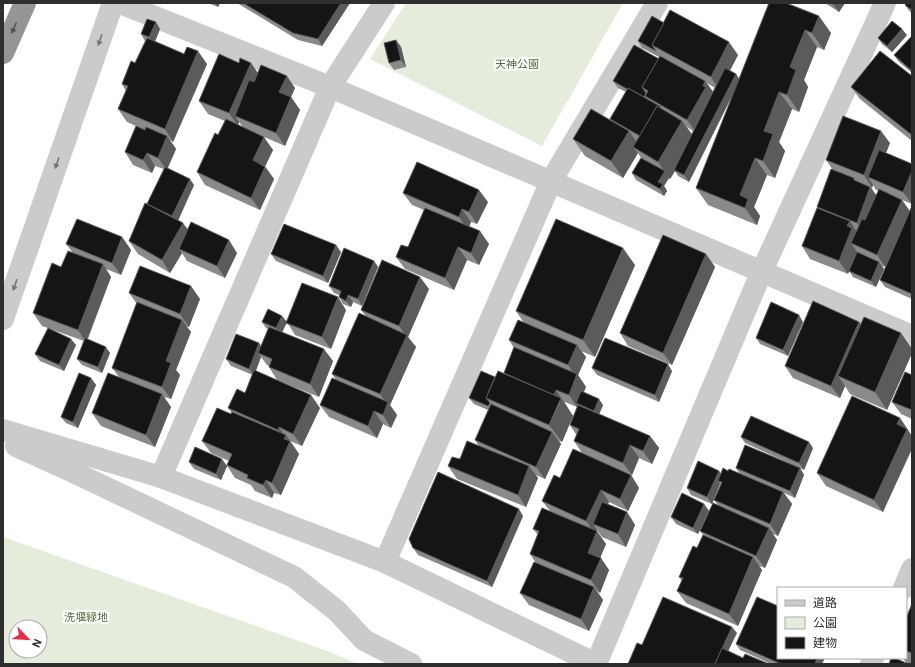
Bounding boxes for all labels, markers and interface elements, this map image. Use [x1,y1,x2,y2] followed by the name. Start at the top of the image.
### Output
[11,23,17,35] one-way arrow
[97,34,103,46] one-way arrow
[495,58,539,71] park label: 天神公園
[54,157,60,169] one-way arrow
[11,280,17,292] one-way arrow
[777,587,907,659] legend
[813,596,837,610] text: 道路
[64,611,108,624] park label: 洗堰緑地
[813,616,837,630] text: 公園
[8,619,48,659] north arrow
[813,636,837,650] text: 建物
[29,637,44,649] text: N

